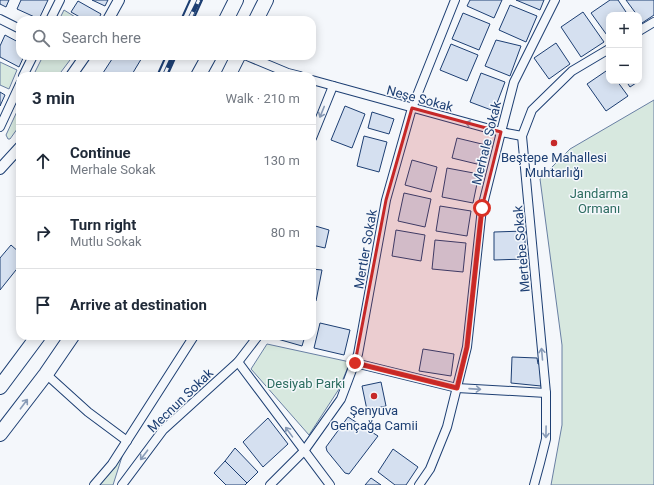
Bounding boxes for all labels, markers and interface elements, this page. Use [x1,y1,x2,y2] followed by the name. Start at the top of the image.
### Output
[606,12,642,84] map controls
[606,12,642,48] button: +
[16,16,316,60] search box
[30,27,52,49] icon: search
[62,29,141,47] text: Search here
[606,48,642,84] button: −
[385,82,455,115] street label: Neşe Sokak
[32,88,75,108] text: 3 min
[225,91,300,106] text: Walk · 210 m
[469,99,504,186] street label: Merhale Sokak
[318,105,326,117] one-way arrow
[465,120,478,127] one-way arrow
[549,138,559,148] marker: Beştepe Mahallesi Muhtarlığı
[70,144,131,162] text: Continue
[32,150,54,172] icon: ahead
[501,150,607,180] place label: Beştepe Mahallesi Muhtarlığı
[263,153,300,168] text: 130 m
[70,162,156,177] text: Merhale Sokak
[570,186,628,216] park label: Jandarma Ormanı
[473,199,491,217] route start
[510,205,533,293] street label: Mertebe Sokak
[351,208,380,290] street label: Mertler Sokak
[70,216,136,234] text: Turn right
[32,222,54,244] icon: right
[271,225,300,240] text: 80 m
[70,234,142,249] text: Mutlu Sokak
[32,294,54,316] icon: arrive
[70,296,207,314] text: Arrive at destination
[539,348,546,361] one-way arrow
[346,354,364,372] route end
[144,365,216,435] street label: Mecnun Sokak
[267,376,345,391] park label: Desiyab Parkı
[468,385,481,392] one-way arrow
[369,391,379,401] marker: Şenyuva Gençağa Camii
[20,398,28,409] one-way arrow
[330,403,418,433] place label: Şenyuva Gençağa Camii
[542,425,549,438] one-way arrow
[285,426,294,437] one-way arrow
[140,449,148,460] one-way arrow

